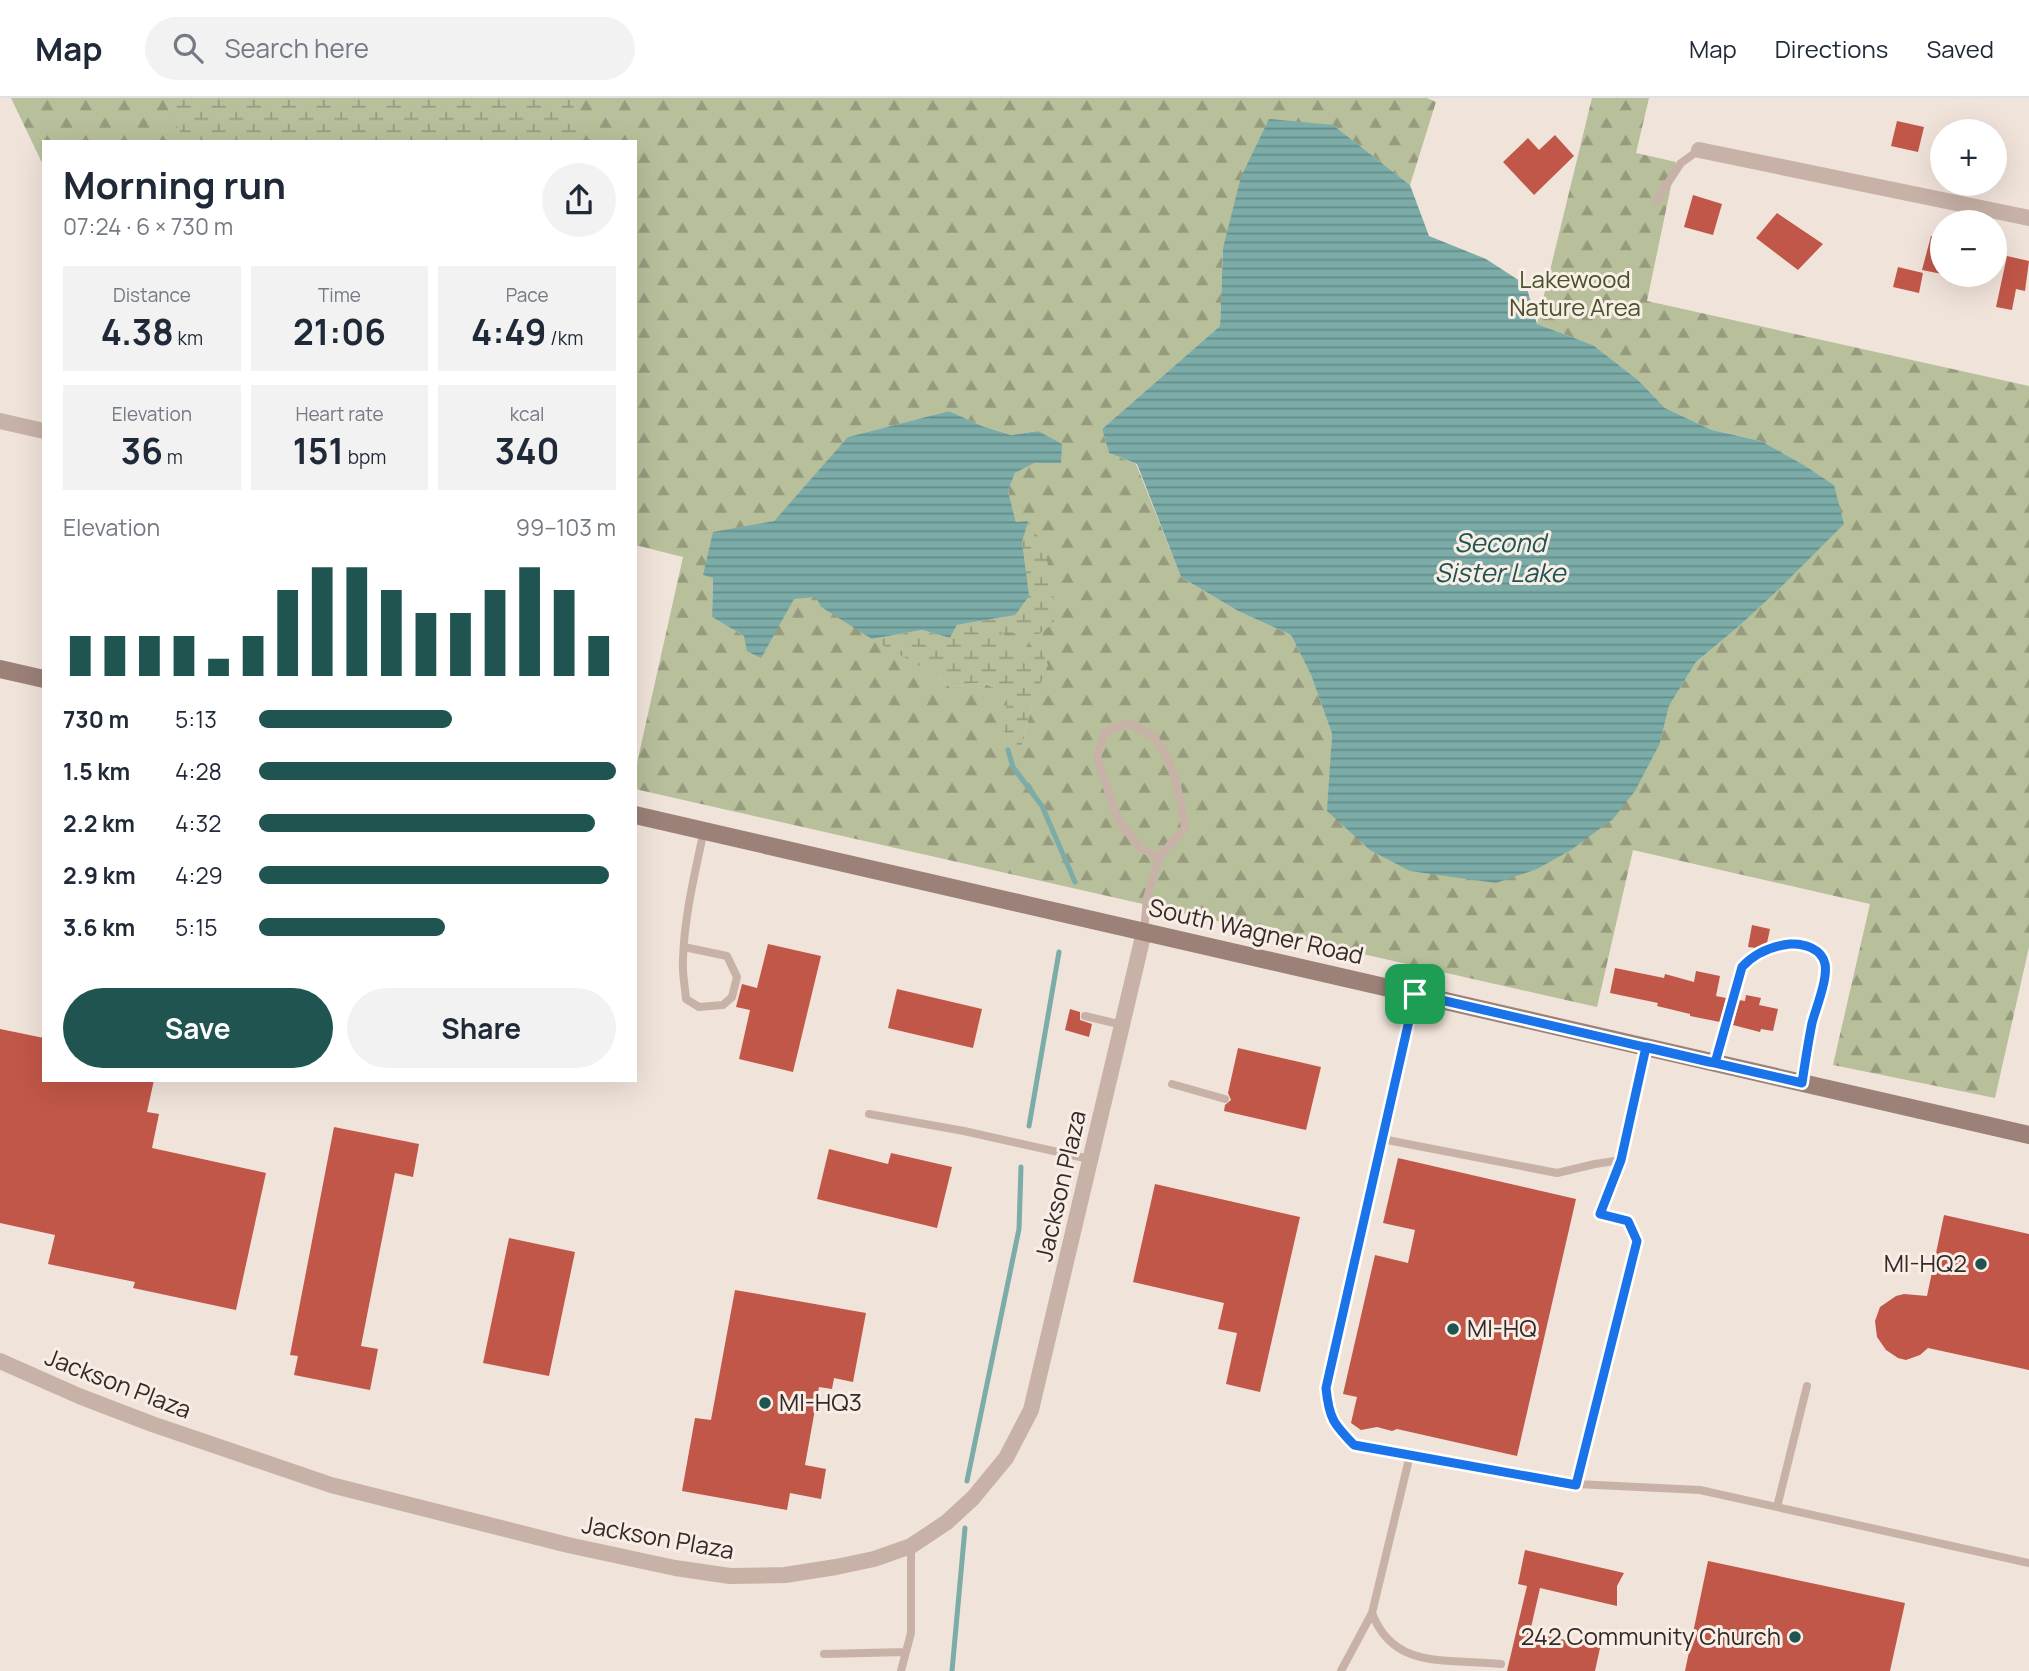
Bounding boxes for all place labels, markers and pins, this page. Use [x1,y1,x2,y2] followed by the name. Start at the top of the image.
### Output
[1385,964,1445,1024] pin
[1884,1246,1967,1279] place label: MI-HQ2
[1973,1256,1989,1272] marker: MI-HQ2
[1467,1311,1537,1344] place label: MI-HQ
[1445,1321,1461,1337] marker: MI-HQ
[779,1385,862,1418] place label: MI-HQ3
[757,1395,773,1411] marker: MI-HQ3
[1521,1619,1781,1652] place label: 242 Community Church
[1787,1629,1803,1645] marker: 242 Community Church

